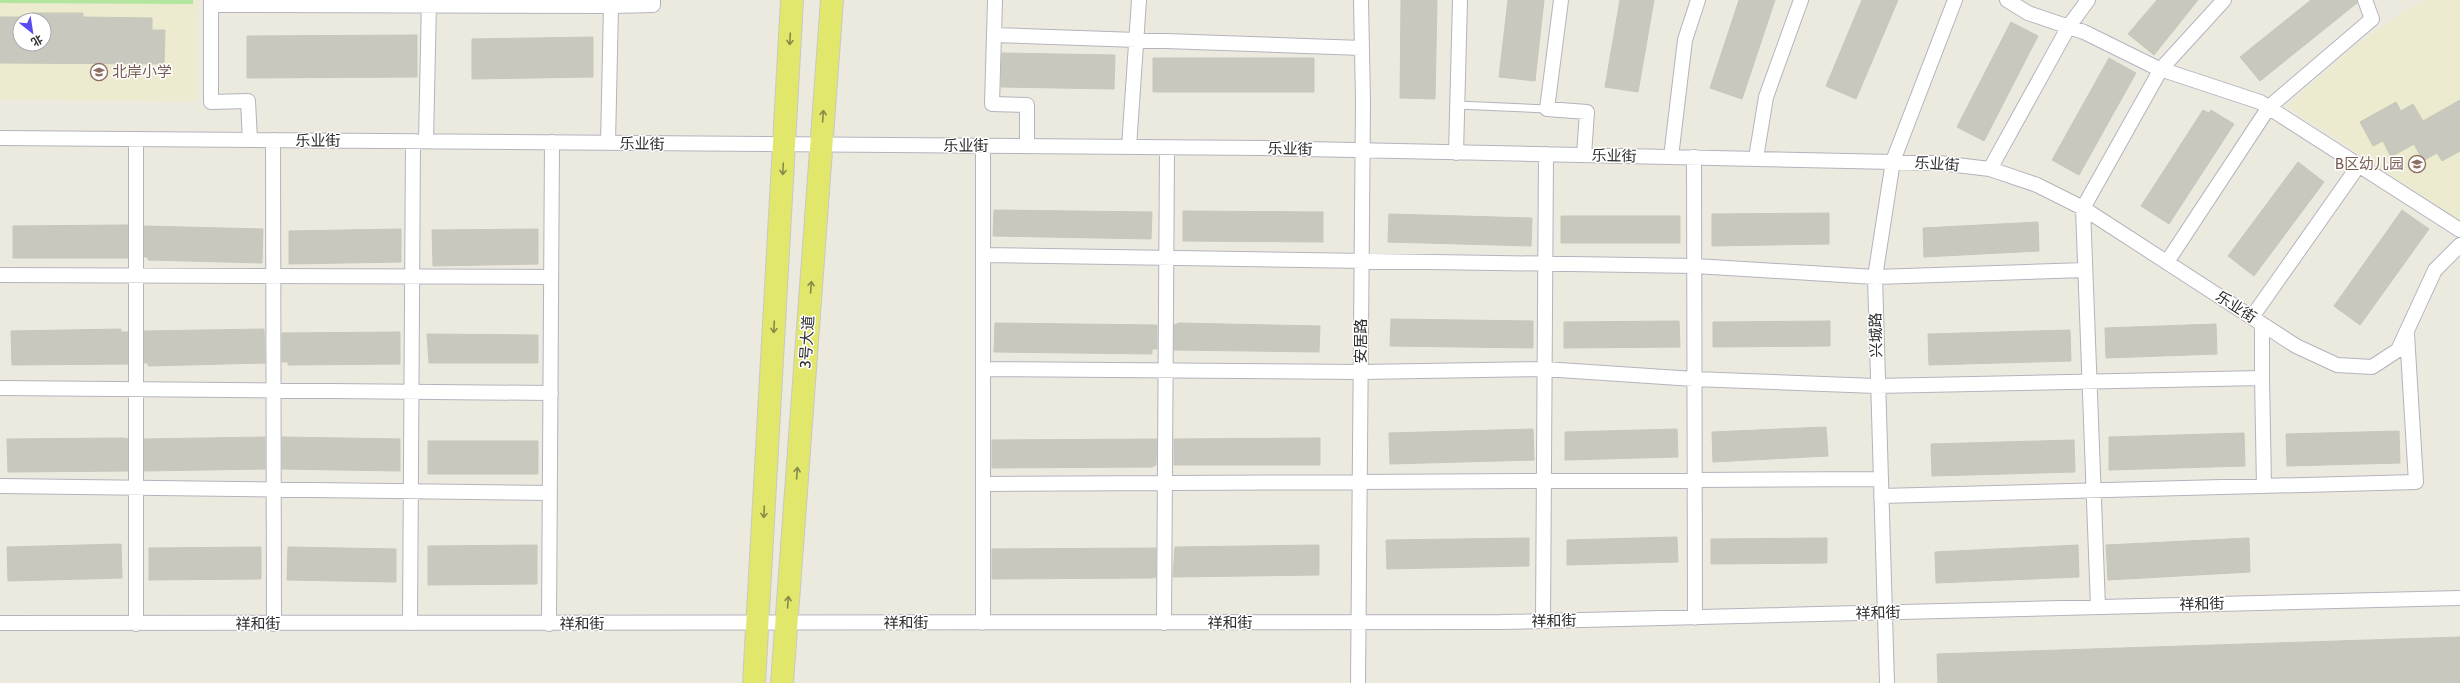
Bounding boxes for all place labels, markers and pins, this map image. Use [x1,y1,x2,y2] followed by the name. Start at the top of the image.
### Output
[89,62,109,82] school or university icon: 北岸小学
[112,63,172,81] place label: 北岸小学
[2407,154,2427,174] school or university icon: B区幼儿园
[2335,155,2404,173] place label: B区幼儿园

